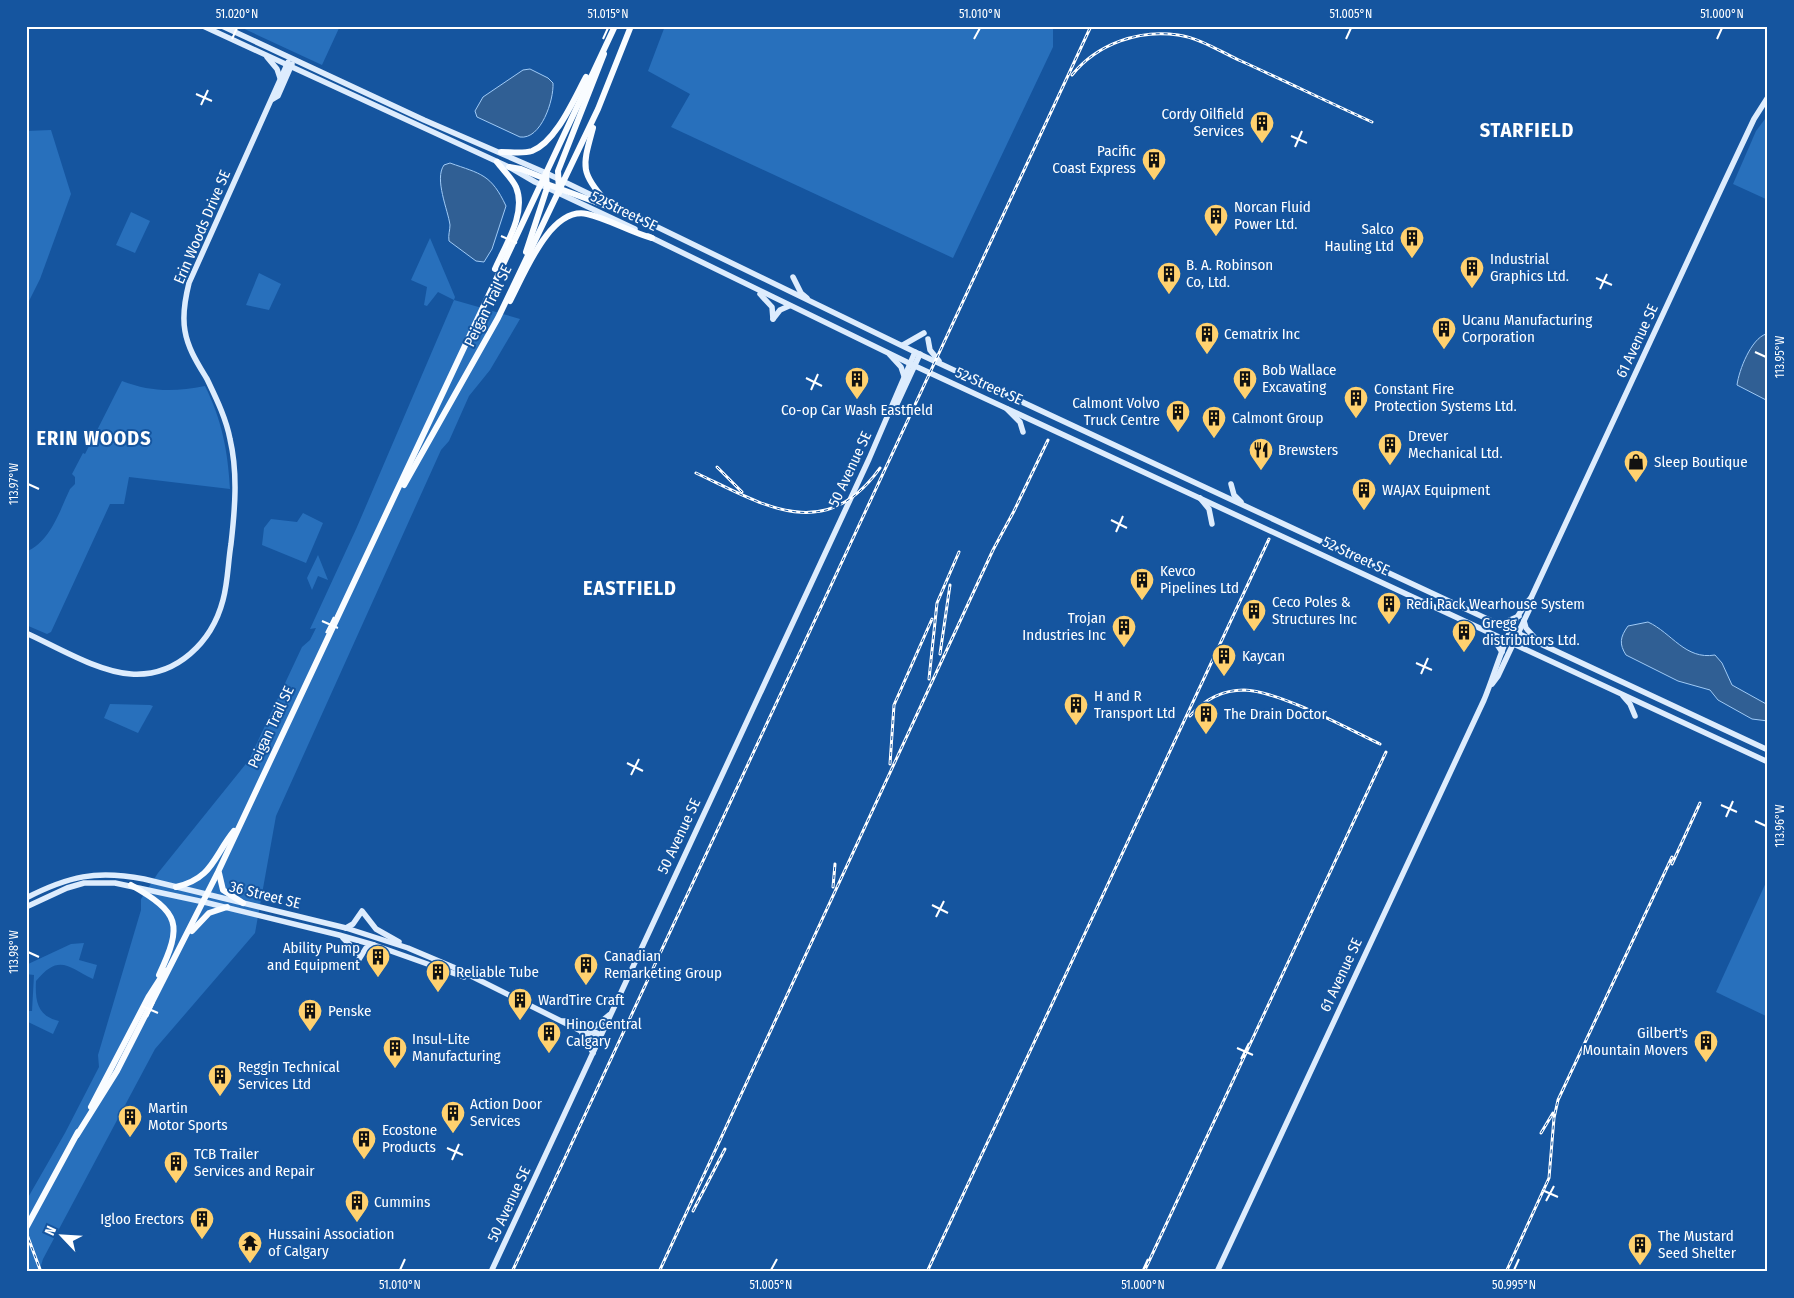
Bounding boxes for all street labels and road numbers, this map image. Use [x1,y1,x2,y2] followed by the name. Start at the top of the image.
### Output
[170,167,234,287] street label: Erin Woods Drive SE
[588,187,660,235] street label: 52 Street SE
[461,262,515,350] street label: Peigan Trail SE
[1612,301,1662,381] street label: 61 Avenue SE
[953,363,1025,409] street label: 52 Street SE
[825,428,875,510] street label: 50 Avenue SE
[1320,533,1392,579] street label: 52 Street SE
[244,683,298,771] street label: Peigan Trail SE
[654,795,704,877] street label: 50 Avenue SE
[228,877,302,913] street label: 36 Street SE
[1316,935,1366,1015] street label: 61 Avenue SE
[484,1163,534,1245] street label: 50 Avenue SE

